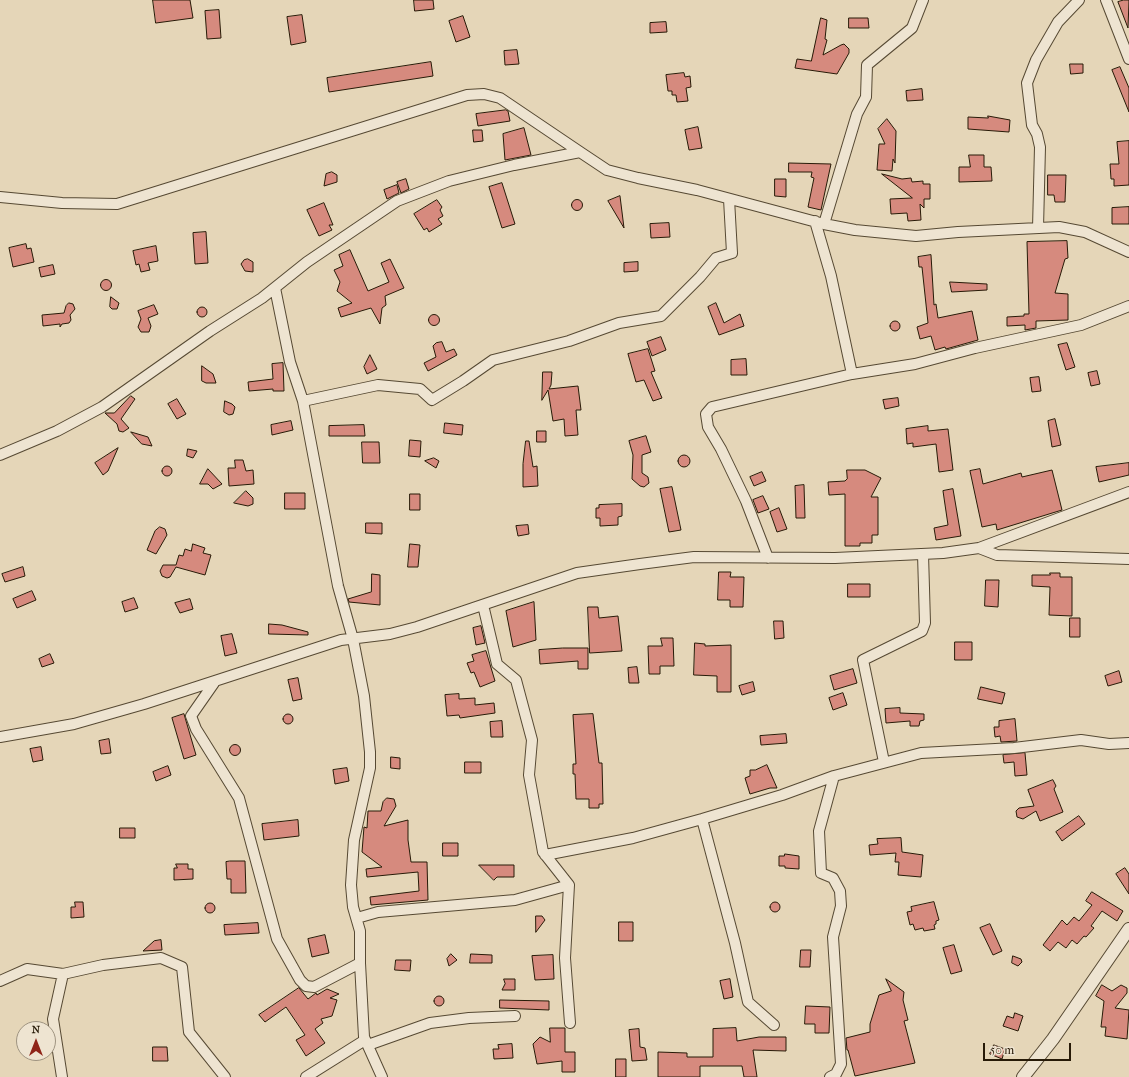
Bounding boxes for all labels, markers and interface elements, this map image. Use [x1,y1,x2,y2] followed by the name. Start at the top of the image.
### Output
[16,1021,56,1061] north arrow
[32,1023,40,1036] text: N
[985,1035,1073,1061] scale bar
[990,1043,1014,1057] text: 50 m

